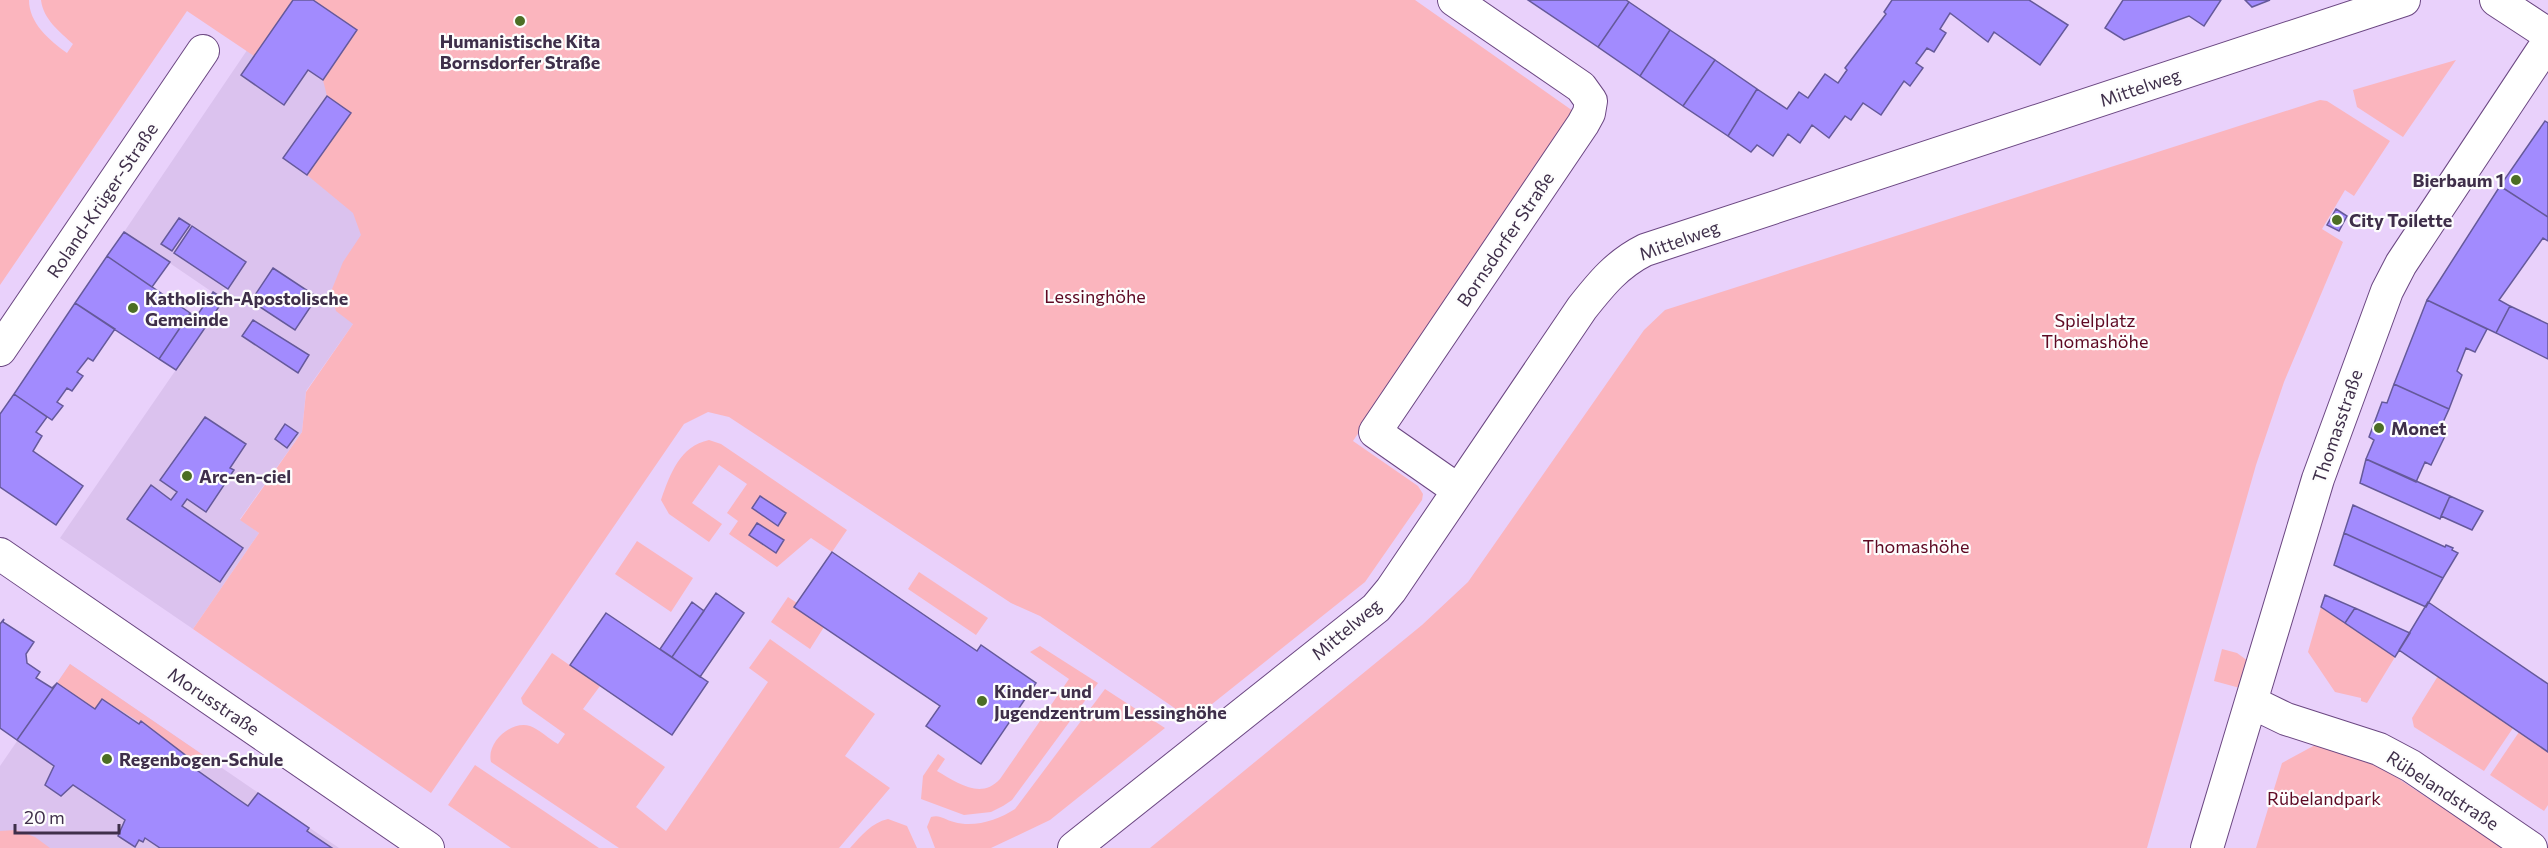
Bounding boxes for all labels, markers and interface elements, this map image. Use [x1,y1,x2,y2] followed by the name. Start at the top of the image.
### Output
[513,14,527,28] marker: Humanistische Kita Bornsdorfer Straße
[440,30,600,73] place label: Humanistische Kita Bornsdorfer Straße
[2097,63,2183,111] street label: Mittelweg
[42,118,162,282] street label: Roland-Krüger-Straße
[1452,167,1558,311] street label: Bornsdorfer Straße
[2412,169,2504,191] place label: Bierbaum 1
[2509,173,2523,187] marker: Bierbaum 1
[2349,209,2452,231] place label: City Toilette
[2330,213,2344,227] marker: City Toilette
[1636,215,1722,265] street label: Mittelweg
[1044,285,1146,307] park label: Lessinghöhe
[145,287,348,330] place label: Katholisch-Apostolische Gemeinde
[126,301,140,315] marker: Katholisch-Apostolische Gemeinde
[2042,309,2148,352] park label: Spielplatz Thomashöhe
[2307,367,2367,485] street label: Thomasstraße
[2391,417,2447,439] place label: Monet
[2372,421,2386,435] marker: Monet
[199,465,291,487] place label: Arc-en-ciel
[180,469,194,483] marker: Arc-en-ciel
[1863,535,1969,557] park label: Thomashöhe
[1307,593,1385,664] street label: Mittelweg
[164,662,264,740] street label: Morusstraße
[994,680,1227,723] place label: Kinder- und Jugendzentrum Lessinghöhe
[975,694,989,708] marker: Kinder- und Jugendzentrum Lessinghöhe
[2383,746,2503,834] street label: Rübelandstraße
[119,748,283,770] place label: Regenbogen-Schule
[100,752,114,766] marker: Regenbogen-Schule
[2267,787,2381,809] park label: Rübelandpark
[15,797,118,835] scale bar
[24,806,65,828] text: 20 m

